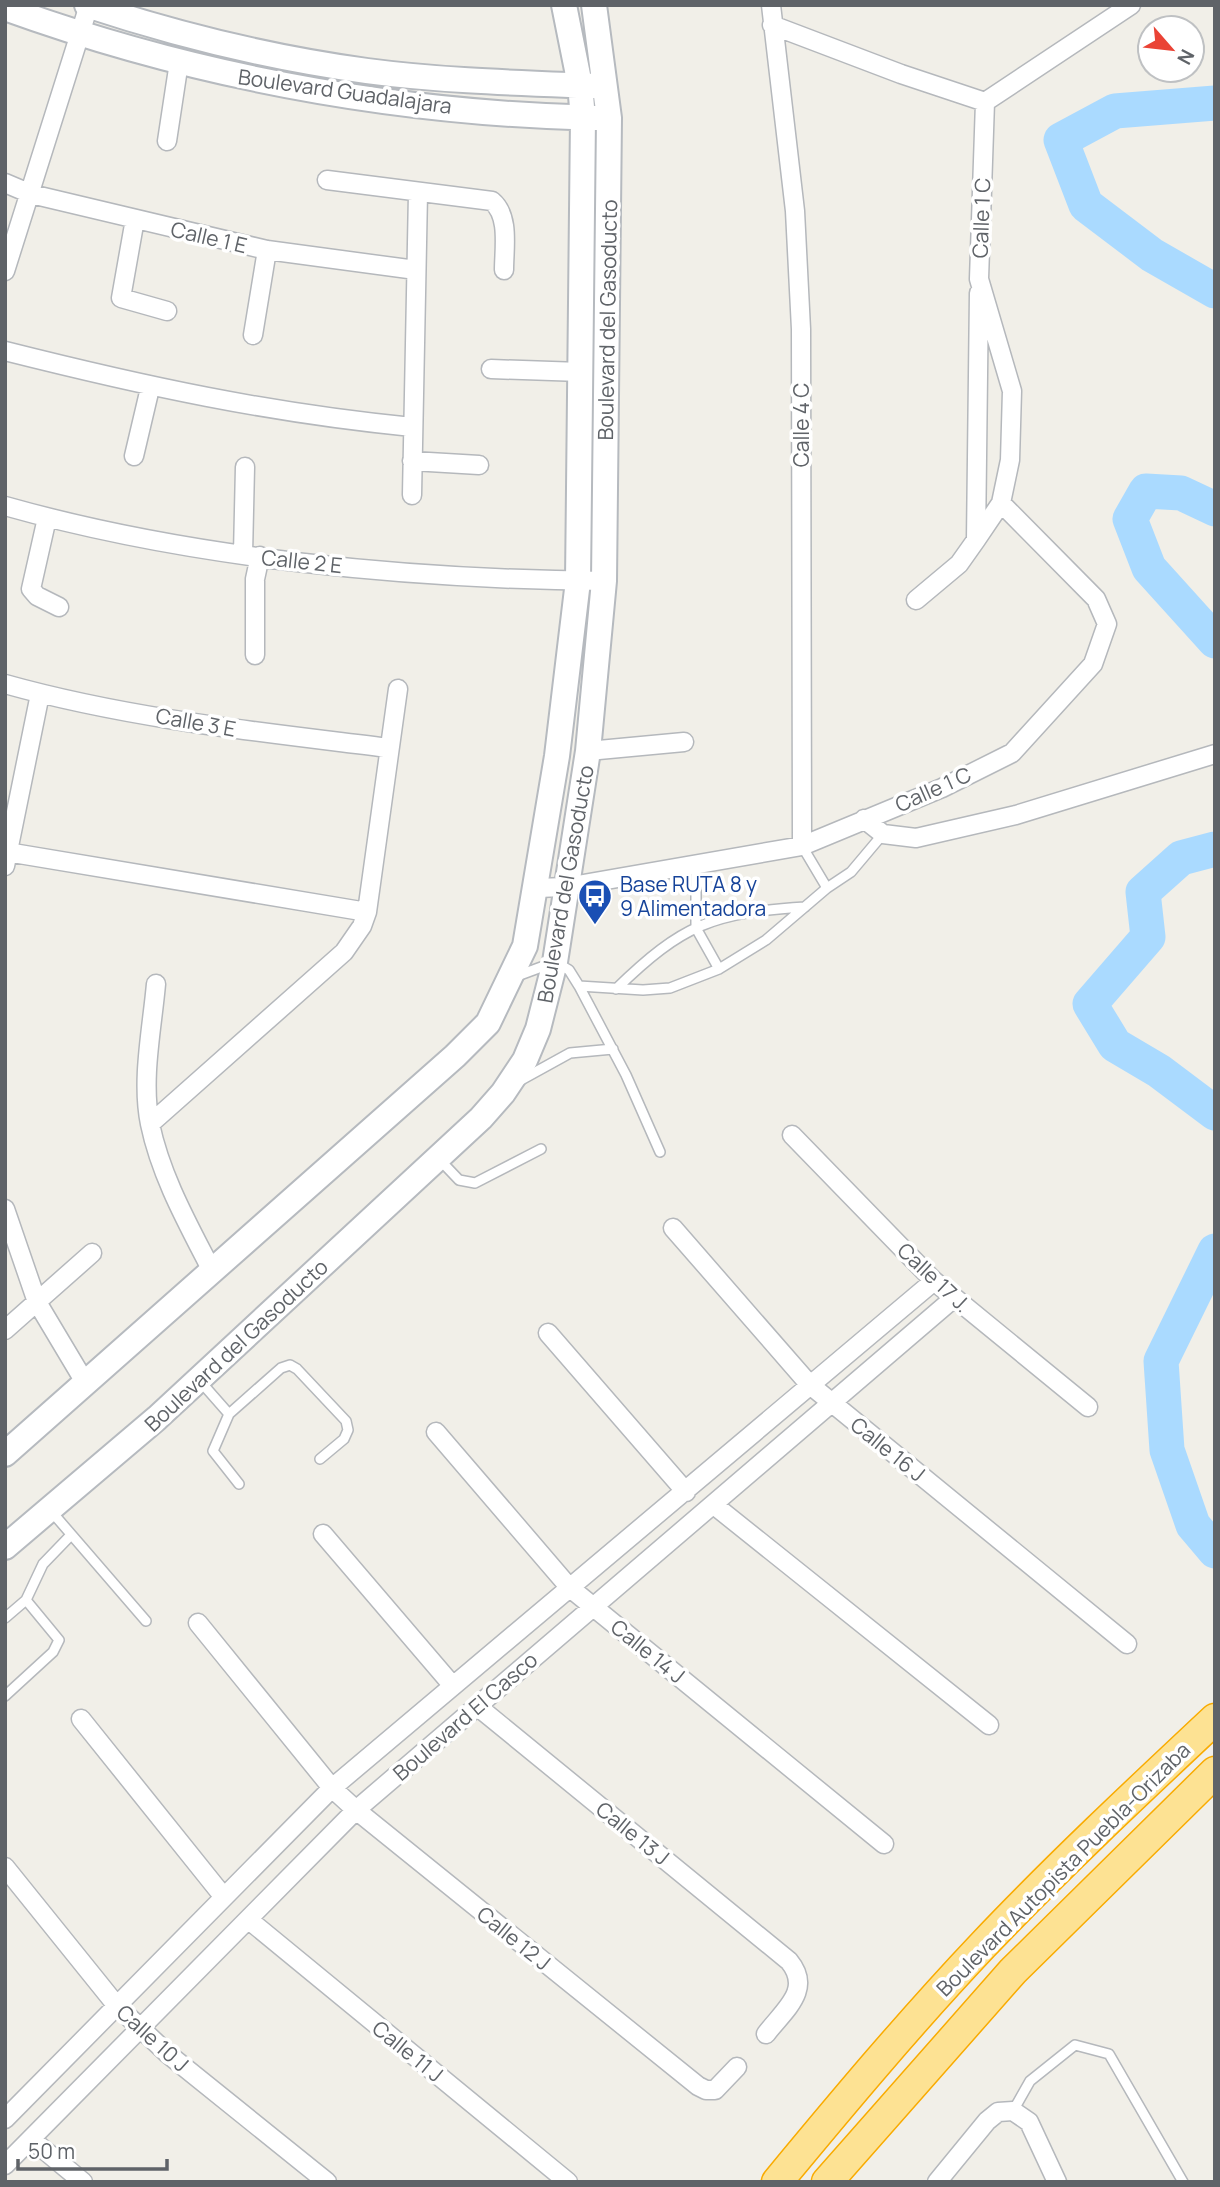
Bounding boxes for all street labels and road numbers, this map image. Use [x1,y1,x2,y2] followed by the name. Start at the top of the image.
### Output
[236,62,454,120] street label: Boulevard Guadalajara
[966,177,996,259] street label: Calle 1 C
[591,199,623,441] street label: Boulevard del Gasoducto
[168,215,250,259] street label: Calle 1 E
[787,383,815,467] street label: Calle 4 C
[260,543,344,579] street label: Calle 2 E
[154,701,238,743] street label: Calle 3 E
[891,760,975,818] street label: Calle 1 C
[530,763,600,1005] street label: Boulevard del Gasoducto
[892,1236,976,1318] street label: Calle 17 J.
[138,1253,334,1437] street label: Boulevard del Gasoducto
[845,1410,931,1488] street label: Calle 16 J
[605,1613,691,1689] street label: Calle 14 J
[387,1645,543,1787] street label: Boulevard El Casco
[930,1736,1196,2002] street label: Boulevard Autopista Puebla-Orizaba
[590,1795,676,1871] street label: Calle 13 J
[471,1900,557,1976] street label: Calle 12 J
[111,1998,195,2078] street label: Calle 10 J
[367,2014,449,2088] street label: Calle 11 J

